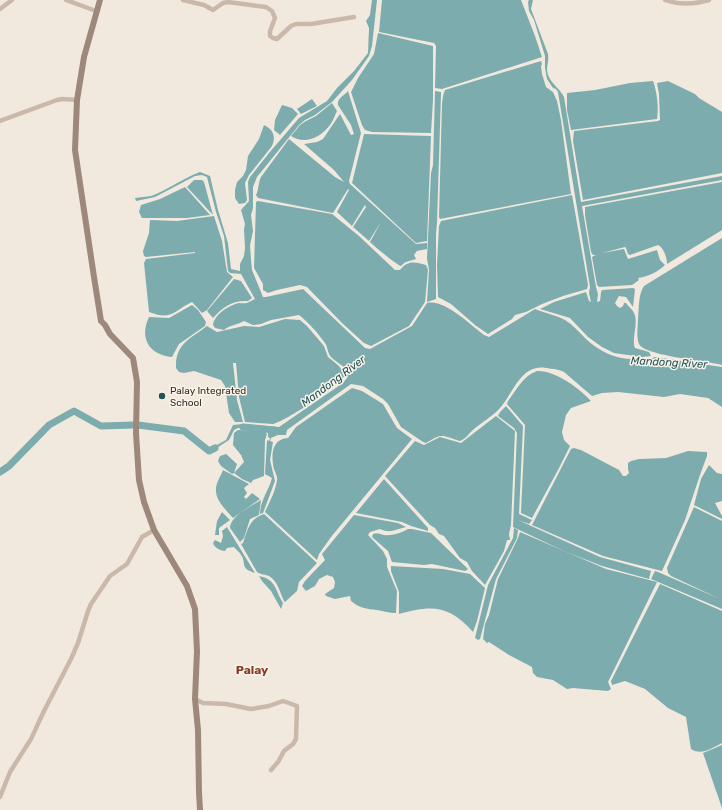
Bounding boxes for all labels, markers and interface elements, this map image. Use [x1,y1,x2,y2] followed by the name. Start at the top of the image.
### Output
[299,353,369,410] water label: Mandong River
[630,354,708,371] water label: Mandong River
[170,385,246,409] place label: Palay Integrated School
[157,391,167,401] marker: Palay Integrated School
[236,663,268,677] district label: Palay

